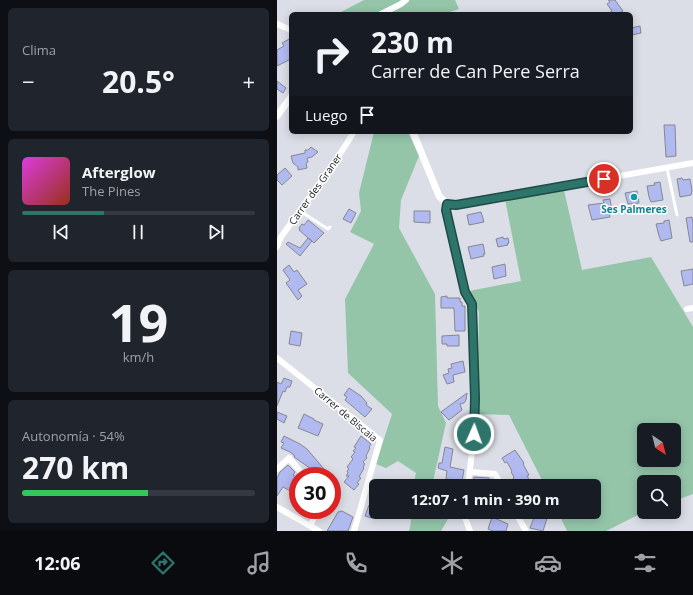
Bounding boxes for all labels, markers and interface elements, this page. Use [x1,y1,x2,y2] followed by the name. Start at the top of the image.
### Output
[371,23,454,61] text: 230 m
[305,28,357,80] icon: right
[22,41,56,59] text: Clima
[371,59,580,83] text: Carrer de Can Pere Serra
[102,61,175,102] text: 20.5°
[22,66,35,96] text: −
[242,66,255,96] text: +
[356,104,378,126] icon: arrive
[305,105,348,125] text: Luego
[285,151,345,227] street label: Carrer des Graner
[82,162,156,182] text: Afterglow
[587,162,621,196] pin
[593,168,615,190] icon: arrive
[82,182,140,200] text: The Pines
[629,192,639,202] marker: Ses Palmeres
[601,202,667,216] place label: Ses Palmeres
[50,221,72,243] icon: previous
[127,221,149,243] icon: pause
[205,221,227,243] icon: next
[109,286,168,357] text: 19
[123,348,154,366] text: km/h
[311,383,381,445] street label: Carrer de Biscaia
[453,413,495,455] position arrow
[637,423,681,467] north arrow
[637,423,681,519] map controls
[22,427,125,445] text: Autonomía · 54%
[22,447,129,488] text: 270 km
[289,467,341,519] speed limit sign: 30
[637,475,681,519] button: search
[411,489,559,509] text: 12:07 · 1 min · 390 m
[149,549,177,577] icon: directions
[245,549,273,577] icon: music
[342,549,370,577] icon: phone
[438,549,466,577] icon: climate
[534,549,562,577] icon: car
[631,549,659,577] icon: filters
[34,551,81,575] text: 12:06

